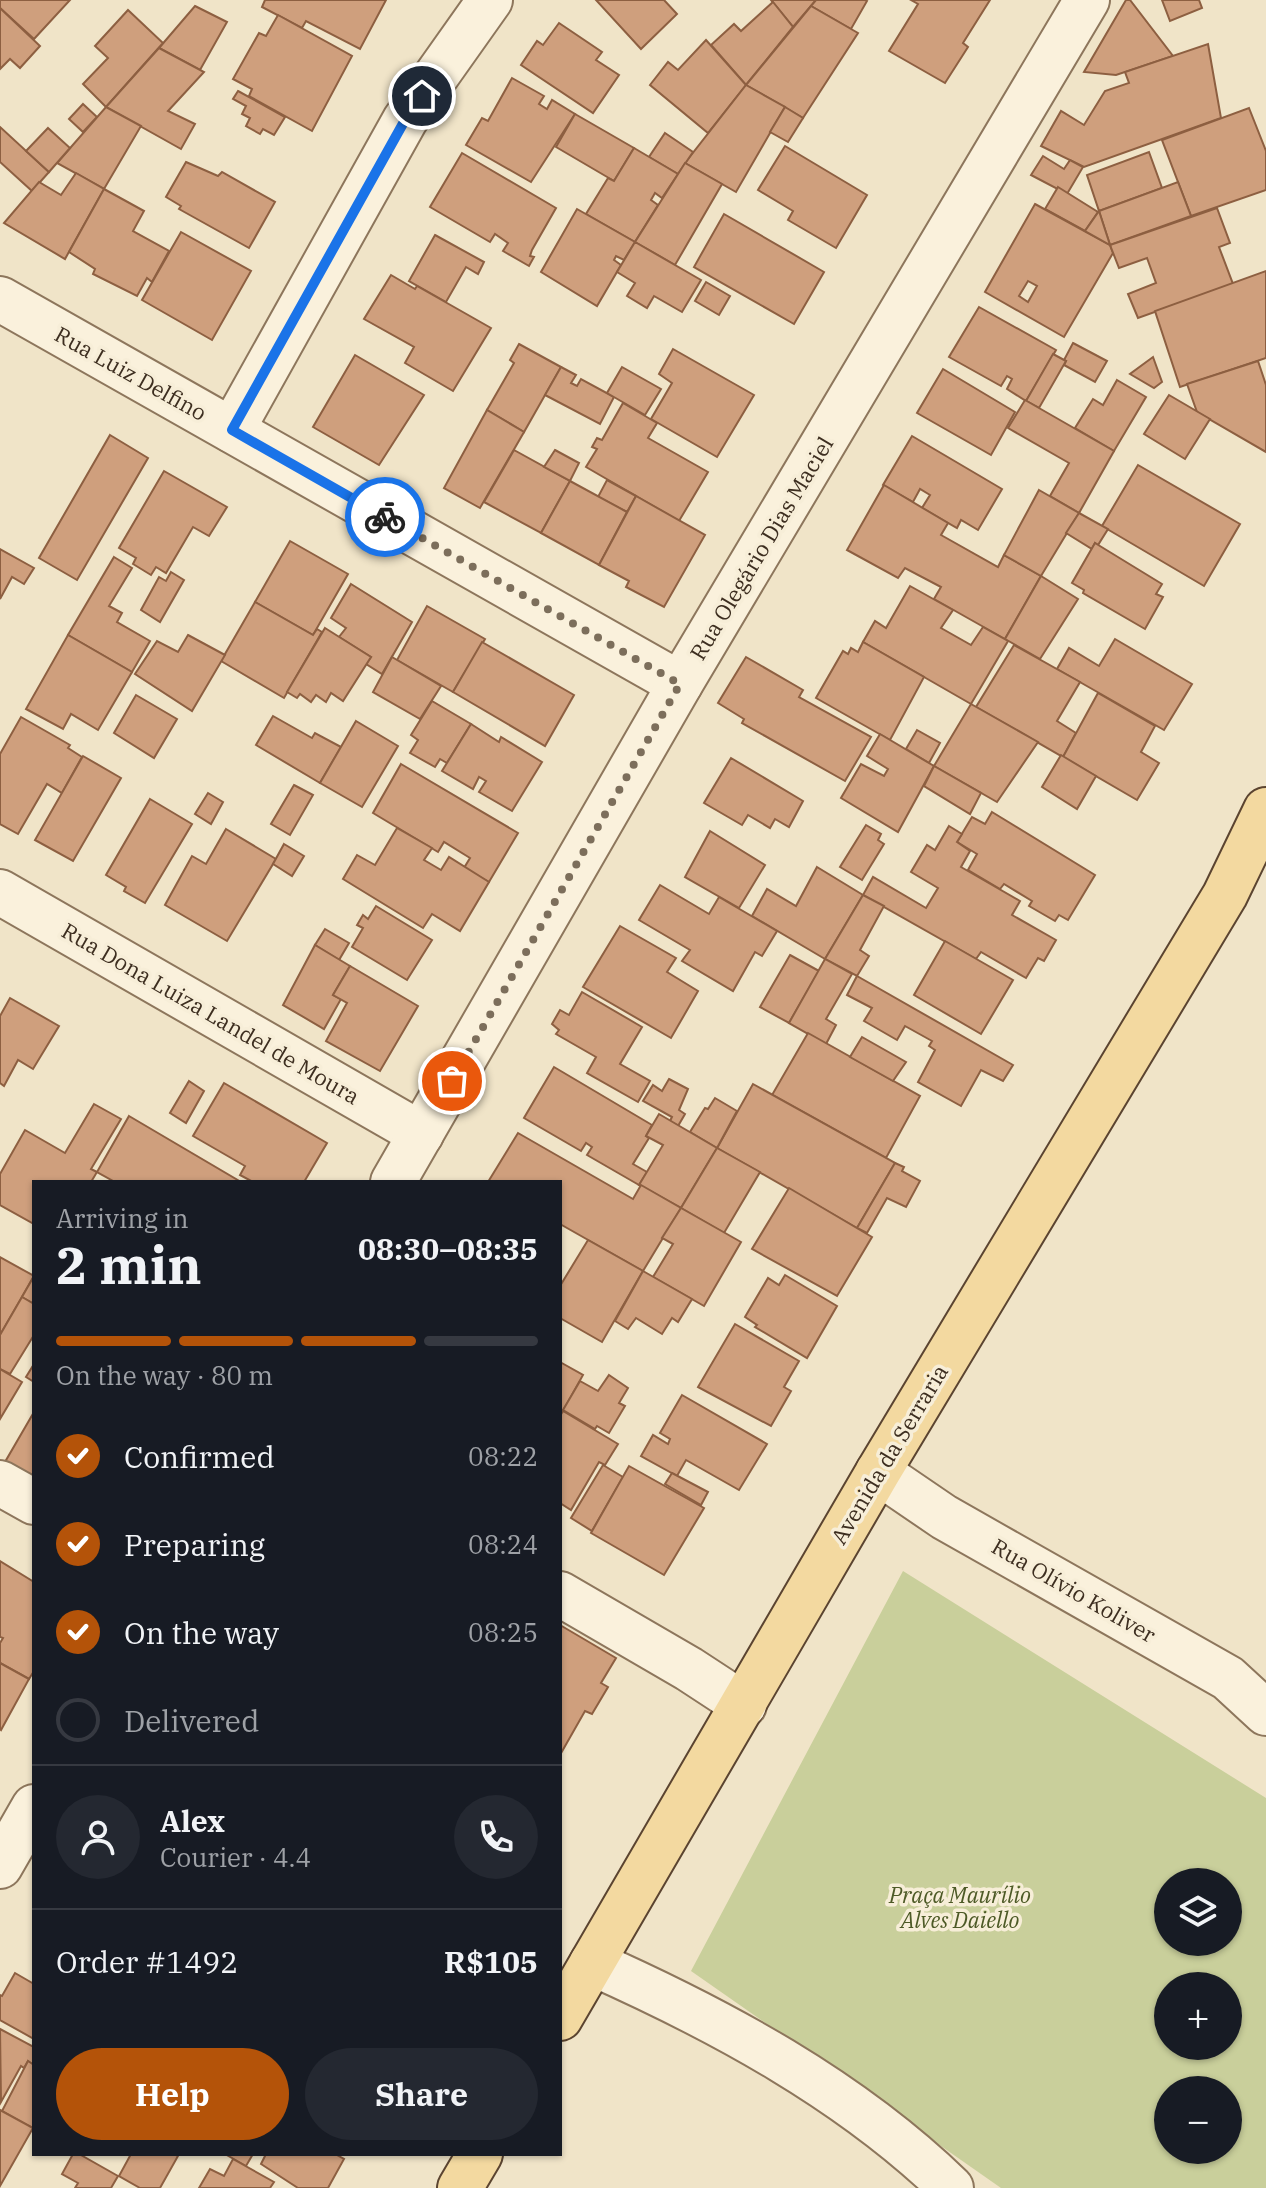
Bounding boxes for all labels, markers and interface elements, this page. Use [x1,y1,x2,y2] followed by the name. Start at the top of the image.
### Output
[388,62,456,130] pin
[400,74,444,118] icon: home
[50,319,212,427] street label: Rua Luiz Delfino
[683,431,839,665] street label: Rua Olegário Dias Maciel
[345,477,425,557] courier
[363,495,407,539] icon: bike
[57,916,365,1110] street label: Rua Dona Luiza Landel de Moura
[418,1047,486,1115] pin
[430,1059,474,1103] icon: bag
[56,1201,189,1235] text: Arriving in
[358,1229,538,1268] text: 08:30–08:35
[56,1231,202,1298] text: 2 min
[56,1358,273,1392] text: On the way · 80 m
[824,1359,954,1549] street label: Avenida da Serraria
[56,1434,100,1478] icon: check
[124,1437,275,1476] text: Confirmed
[468,1439,538,1473] text: 08:22
[56,1522,100,1566] icon: check
[124,1525,265,1564] text: Preparing
[468,1527,538,1561] text: 08:24
[987,1531,1162,1649] street label: Rua Olívio Koliver
[56,1610,100,1654] icon: check
[124,1613,279,1652] text: On the way
[468,1615,538,1649] text: 08:25
[124,1701,259,1740] text: Delivered
[56,1795,140,1879] button: person
[454,1795,538,1879] button: phone
[160,1801,225,1840] text: Alex
[160,1840,311,1874] text: Courier · 4.4
[1154,1868,1242,2164] map controls
[1154,1868,1242,1956] button: layers
[888,1880,1031,1934] park label: Praça Maurílio Alves Daiello
[56,1942,238,1981] text: Order #1492
[444,1942,538,1981] text: R$105
[1154,1972,1242,2060] button: +
[56,2048,289,2140] button: Help
[305,2048,538,2140] button: Share
[1154,2076,1242,2164] button: −

